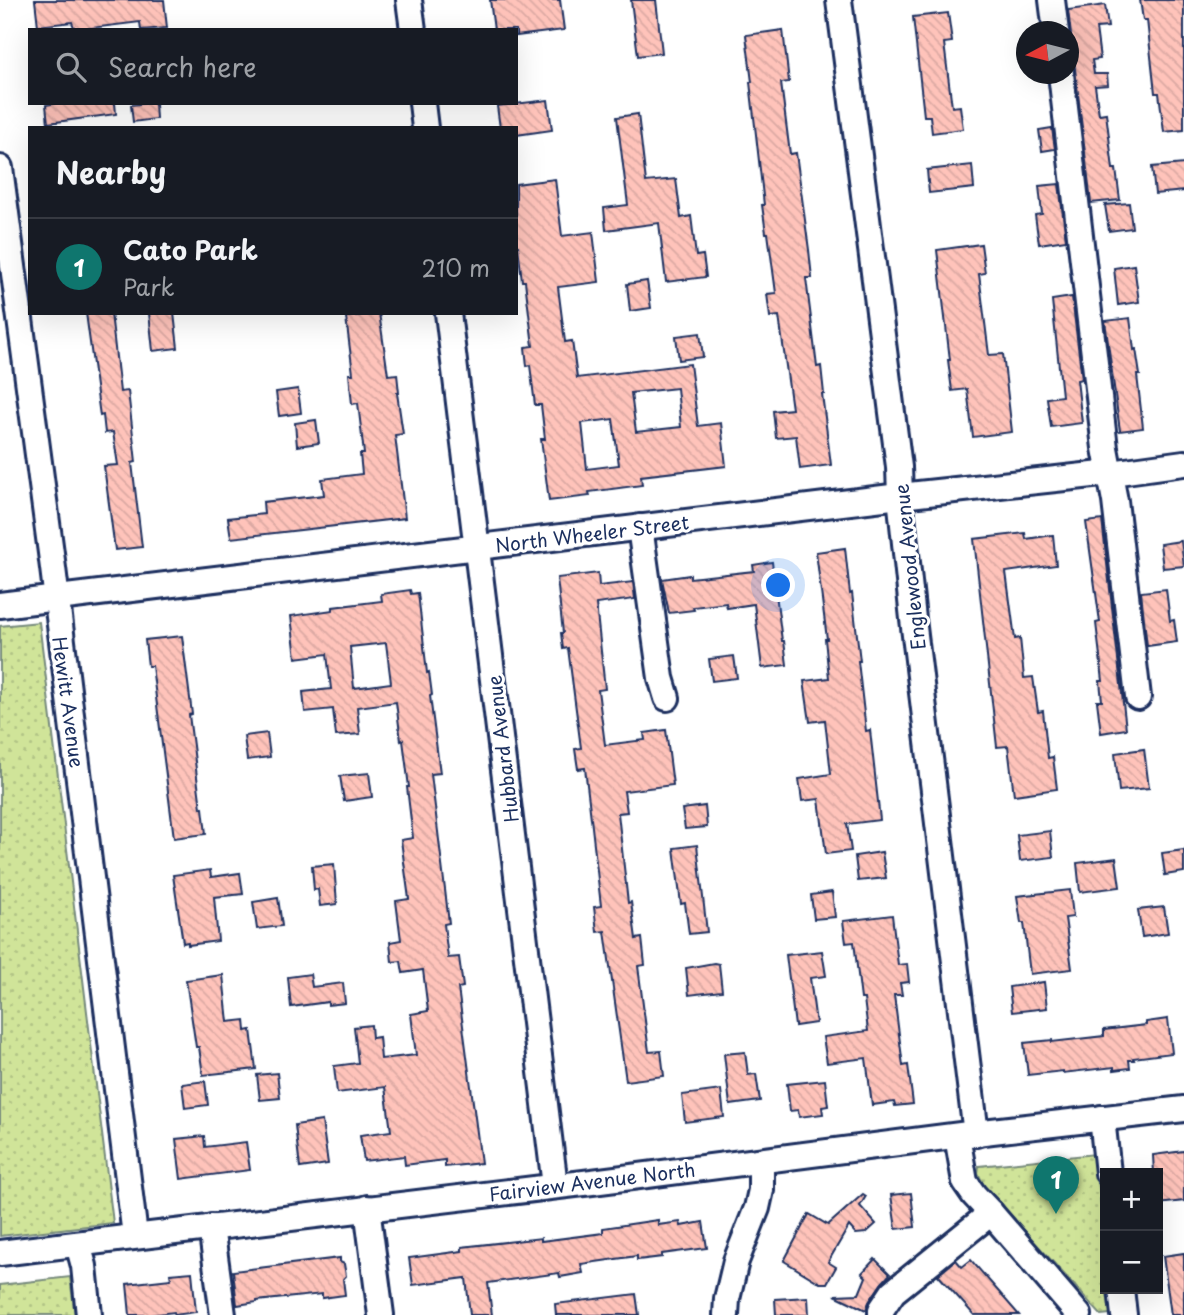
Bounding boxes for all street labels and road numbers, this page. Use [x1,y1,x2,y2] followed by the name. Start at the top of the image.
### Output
[886,483,932,651] street label: Englewood Avenue
[494,507,691,559] street label: North Wheeler Street
[46,635,92,769] street label: Hewitt Avenue
[479,674,525,824] street label: Hubbard Avenue
[487,1154,697,1208] street label: Fairview Avenue North

